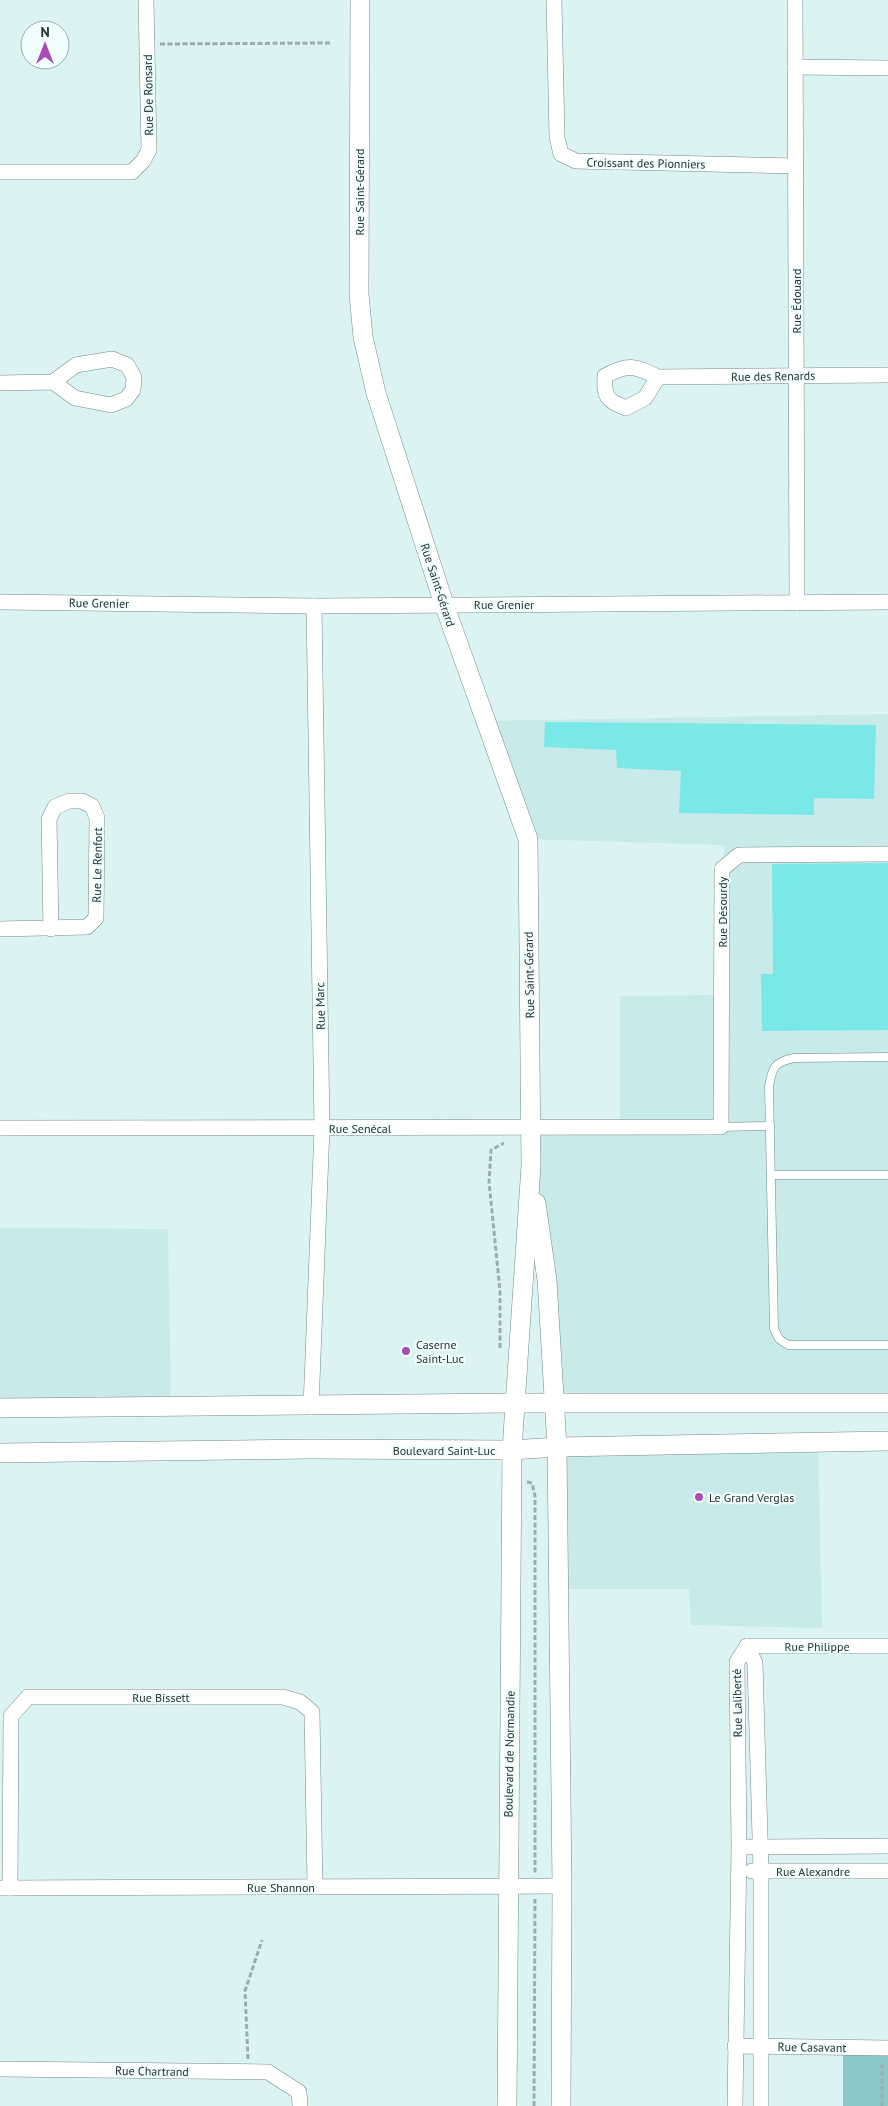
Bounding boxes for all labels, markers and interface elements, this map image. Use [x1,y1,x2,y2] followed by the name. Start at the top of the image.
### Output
[20,20,70,70] north arrow
[40,23,50,41] text: N
[140,54,156,136] street label: Rue De Ronsard
[352,149,367,235] street label: Rue Saint-Gérard
[586,154,706,172] street label: Croissant des Pionniers
[789,268,804,334] street label: Rue Édouard
[731,368,815,384] street label: Rue des Renards
[417,541,459,629] street label: Rue Saint-Gérard
[69,595,129,611] street label: Rue Grenier
[474,597,534,612] street label: Rue Grenier
[89,827,105,903] street label: Rue Le Renfort
[715,876,730,947] street label: Rue Désourdy
[521,931,537,1019] street label: Rue Saint-Gérard
[312,981,328,1030] street label: Rue Marc
[329,1121,392,1136] street label: Rue Senécal
[416,1337,465,1366] place label: Caserne Saint-Luc
[400,1345,412,1357] marker: Caserne Saint-Luc
[393,1443,496,1458] street label: Boulevard Saint-Luc
[709,1490,794,1505] place label: Le Grand Verglas
[693,1491,705,1503] marker: Le Grand Verglas
[784,1639,850,1654] street label: Rue Philippe
[729,1669,745,1737] street label: Rue Laliberté
[132,1690,190,1705] street label: Rue Bissett
[500,1690,518,1818] street label: Boulevard de Normandie
[776,1864,850,1879] street label: Rue Alexandre
[247,1880,315,1895] street label: Rue Shannon
[777,2039,847,2055] street label: Rue Casavant
[115,2063,189,2079] street label: Rue Chartrand

